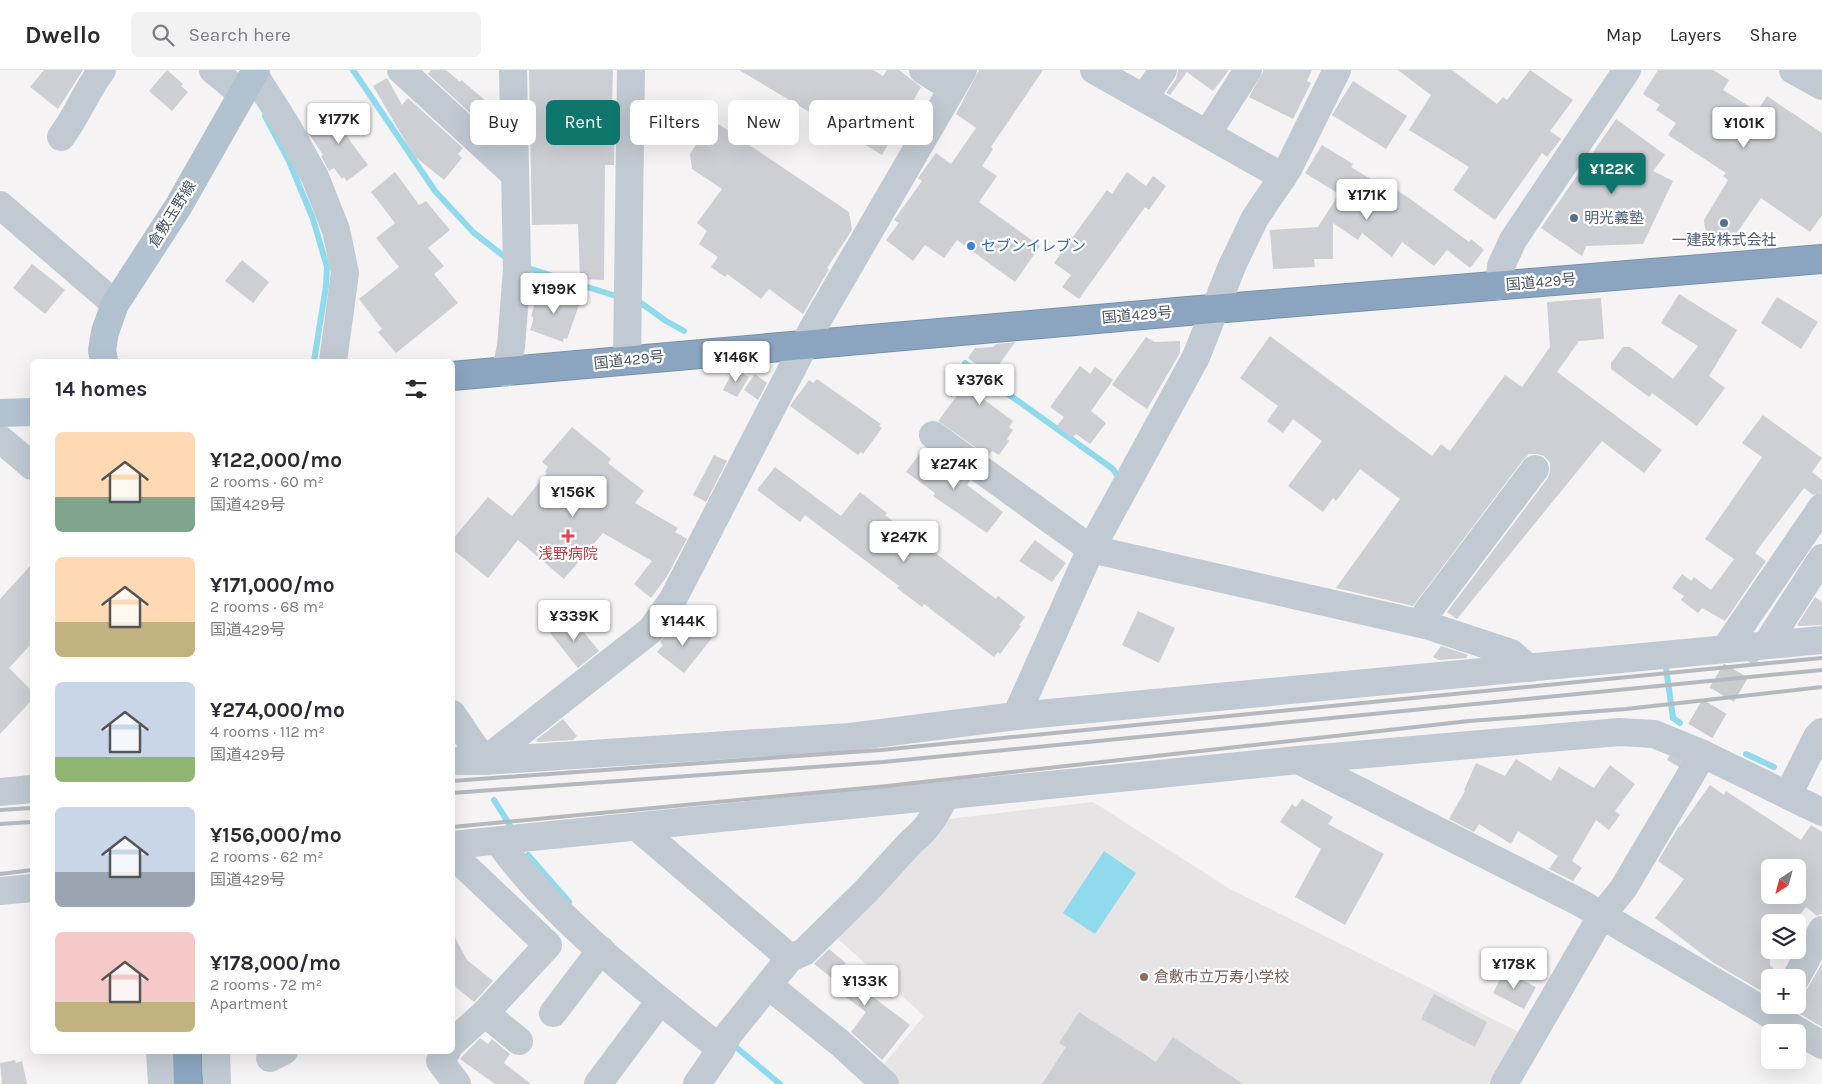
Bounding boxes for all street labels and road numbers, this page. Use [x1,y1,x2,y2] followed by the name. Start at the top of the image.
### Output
[144,177,200,251] street label: 倉敷玉野線
[1505,270,1577,294] street label: 国道429号
[1101,303,1173,327] street label: 国道429号
[593,347,665,373] street label: 国道429号

